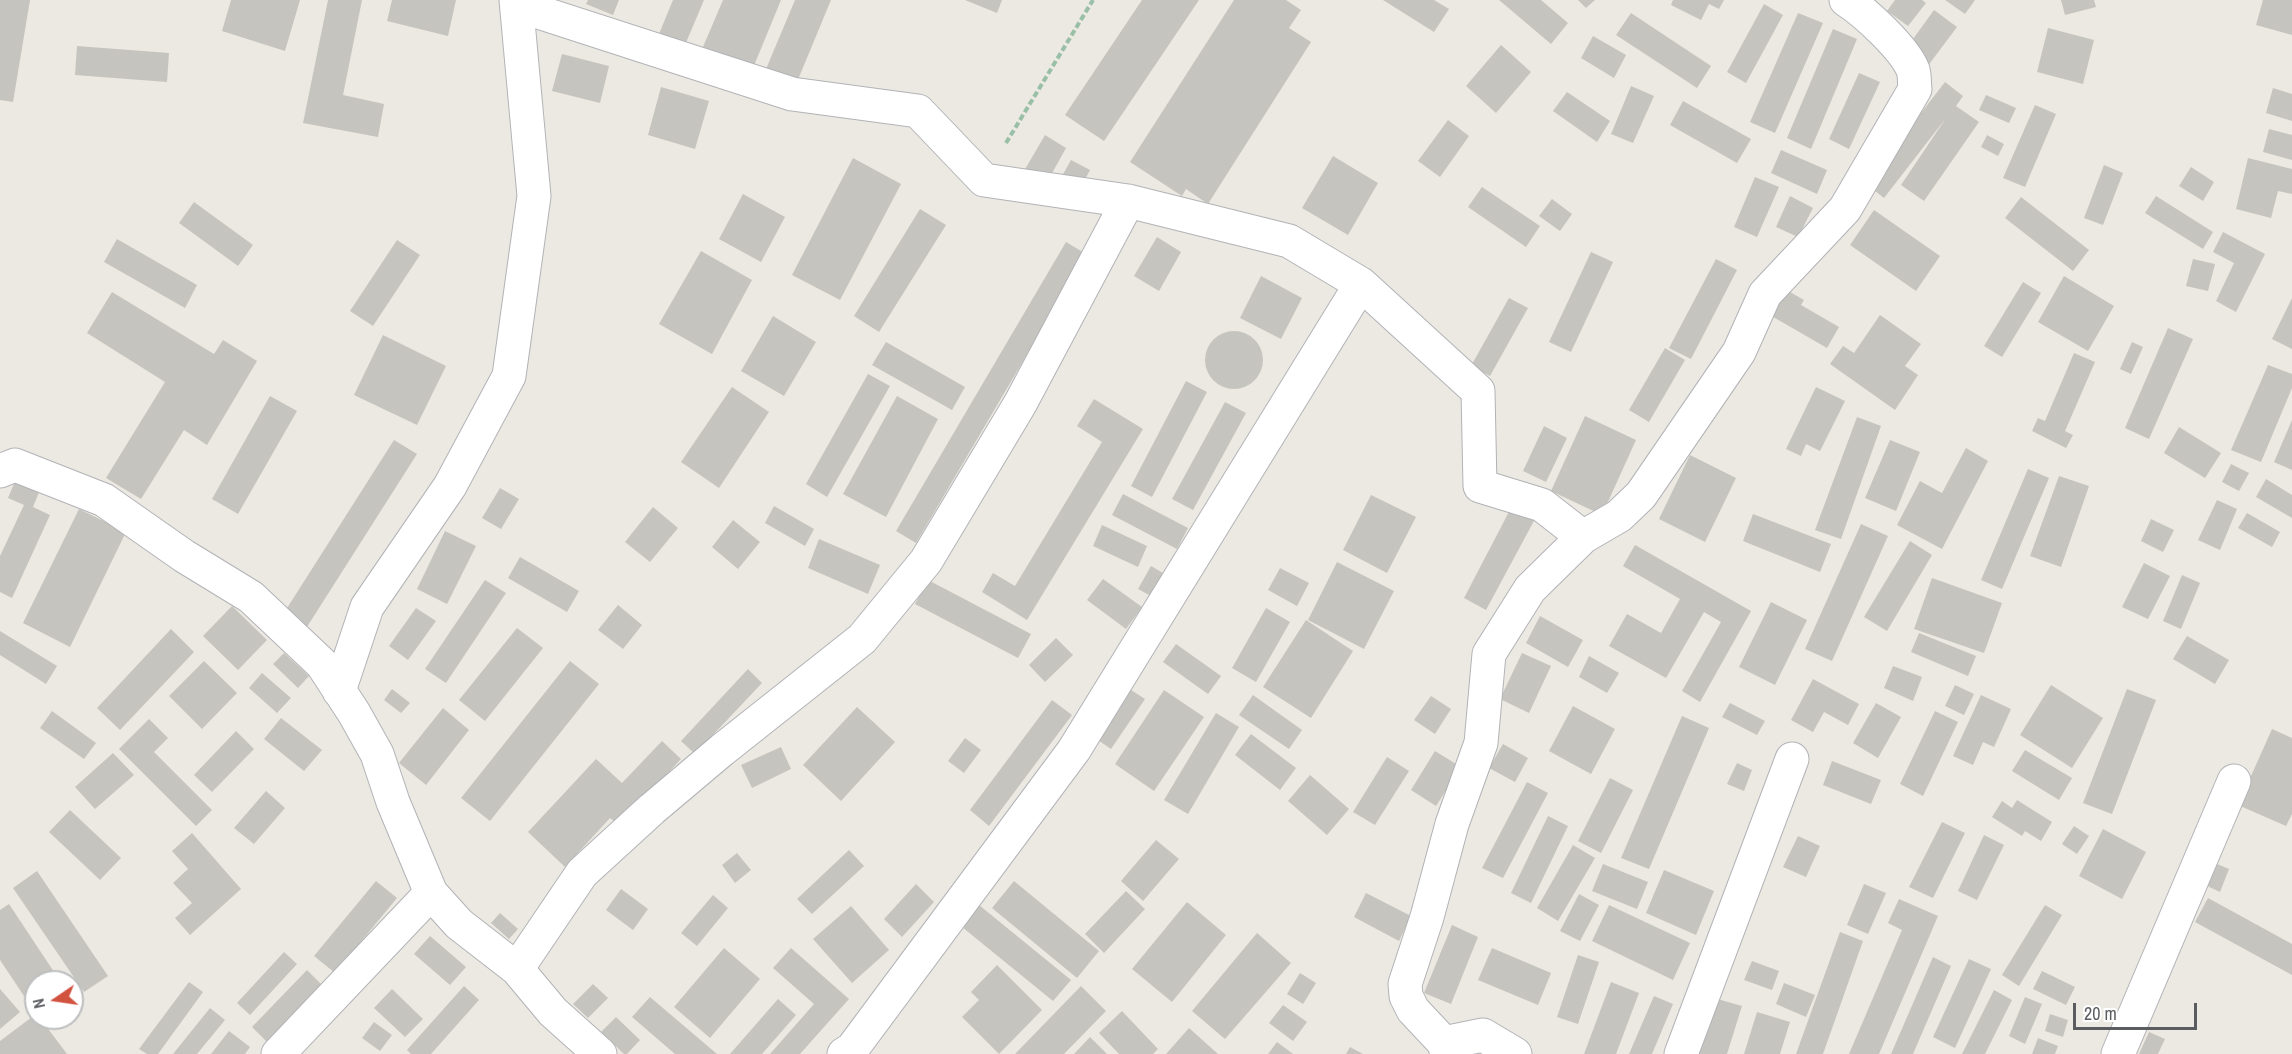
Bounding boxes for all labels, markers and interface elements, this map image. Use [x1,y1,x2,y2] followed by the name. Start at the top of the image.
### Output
[24,970,84,1030] north arrow
[2076,991,2200,1029] scale bar
[27,997,50,1011] text: N
[2084,1001,2117,1026] text: 20 m

